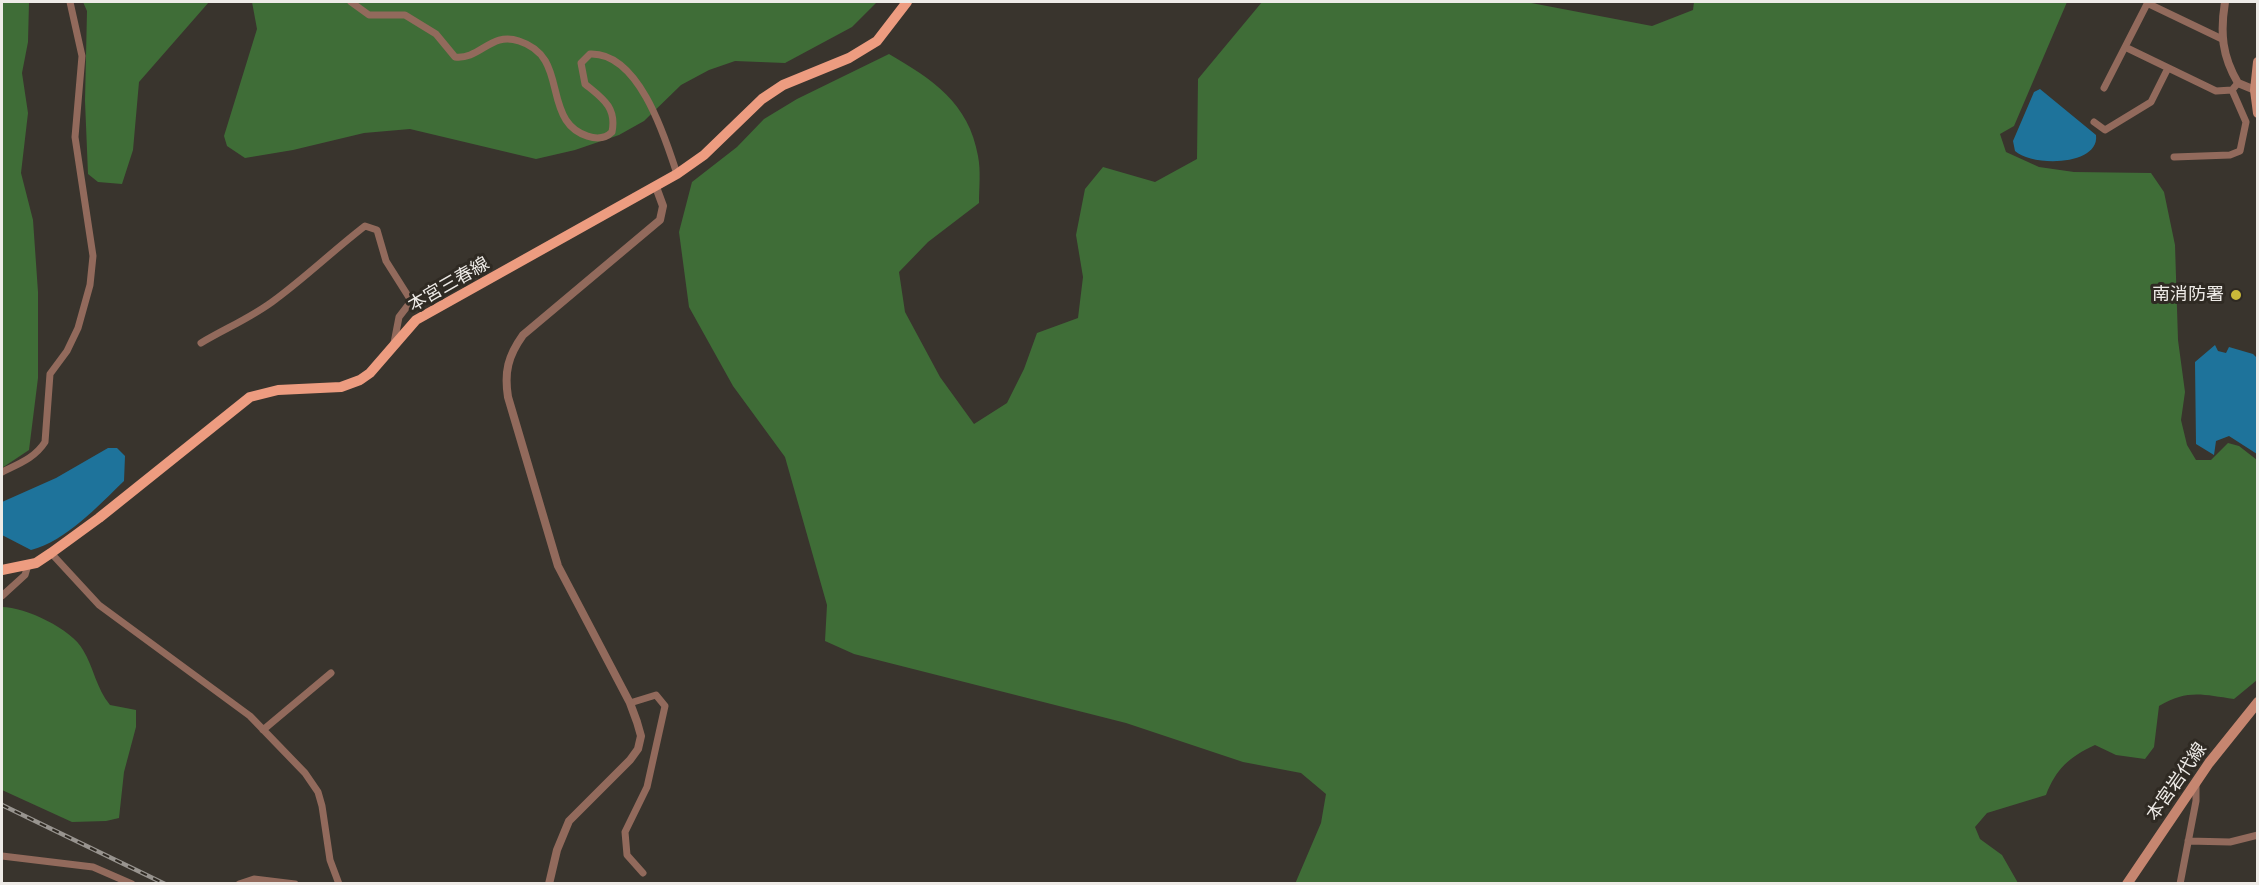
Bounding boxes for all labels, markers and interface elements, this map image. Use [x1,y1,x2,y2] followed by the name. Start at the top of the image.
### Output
[405,253,493,317] street label: 本宮三春線
[2152,284,2224,306] place label: 南消防署
[2229,288,2243,302] marker: 南消防署
[2142,739,2212,825] street label: 本宮岩代線

